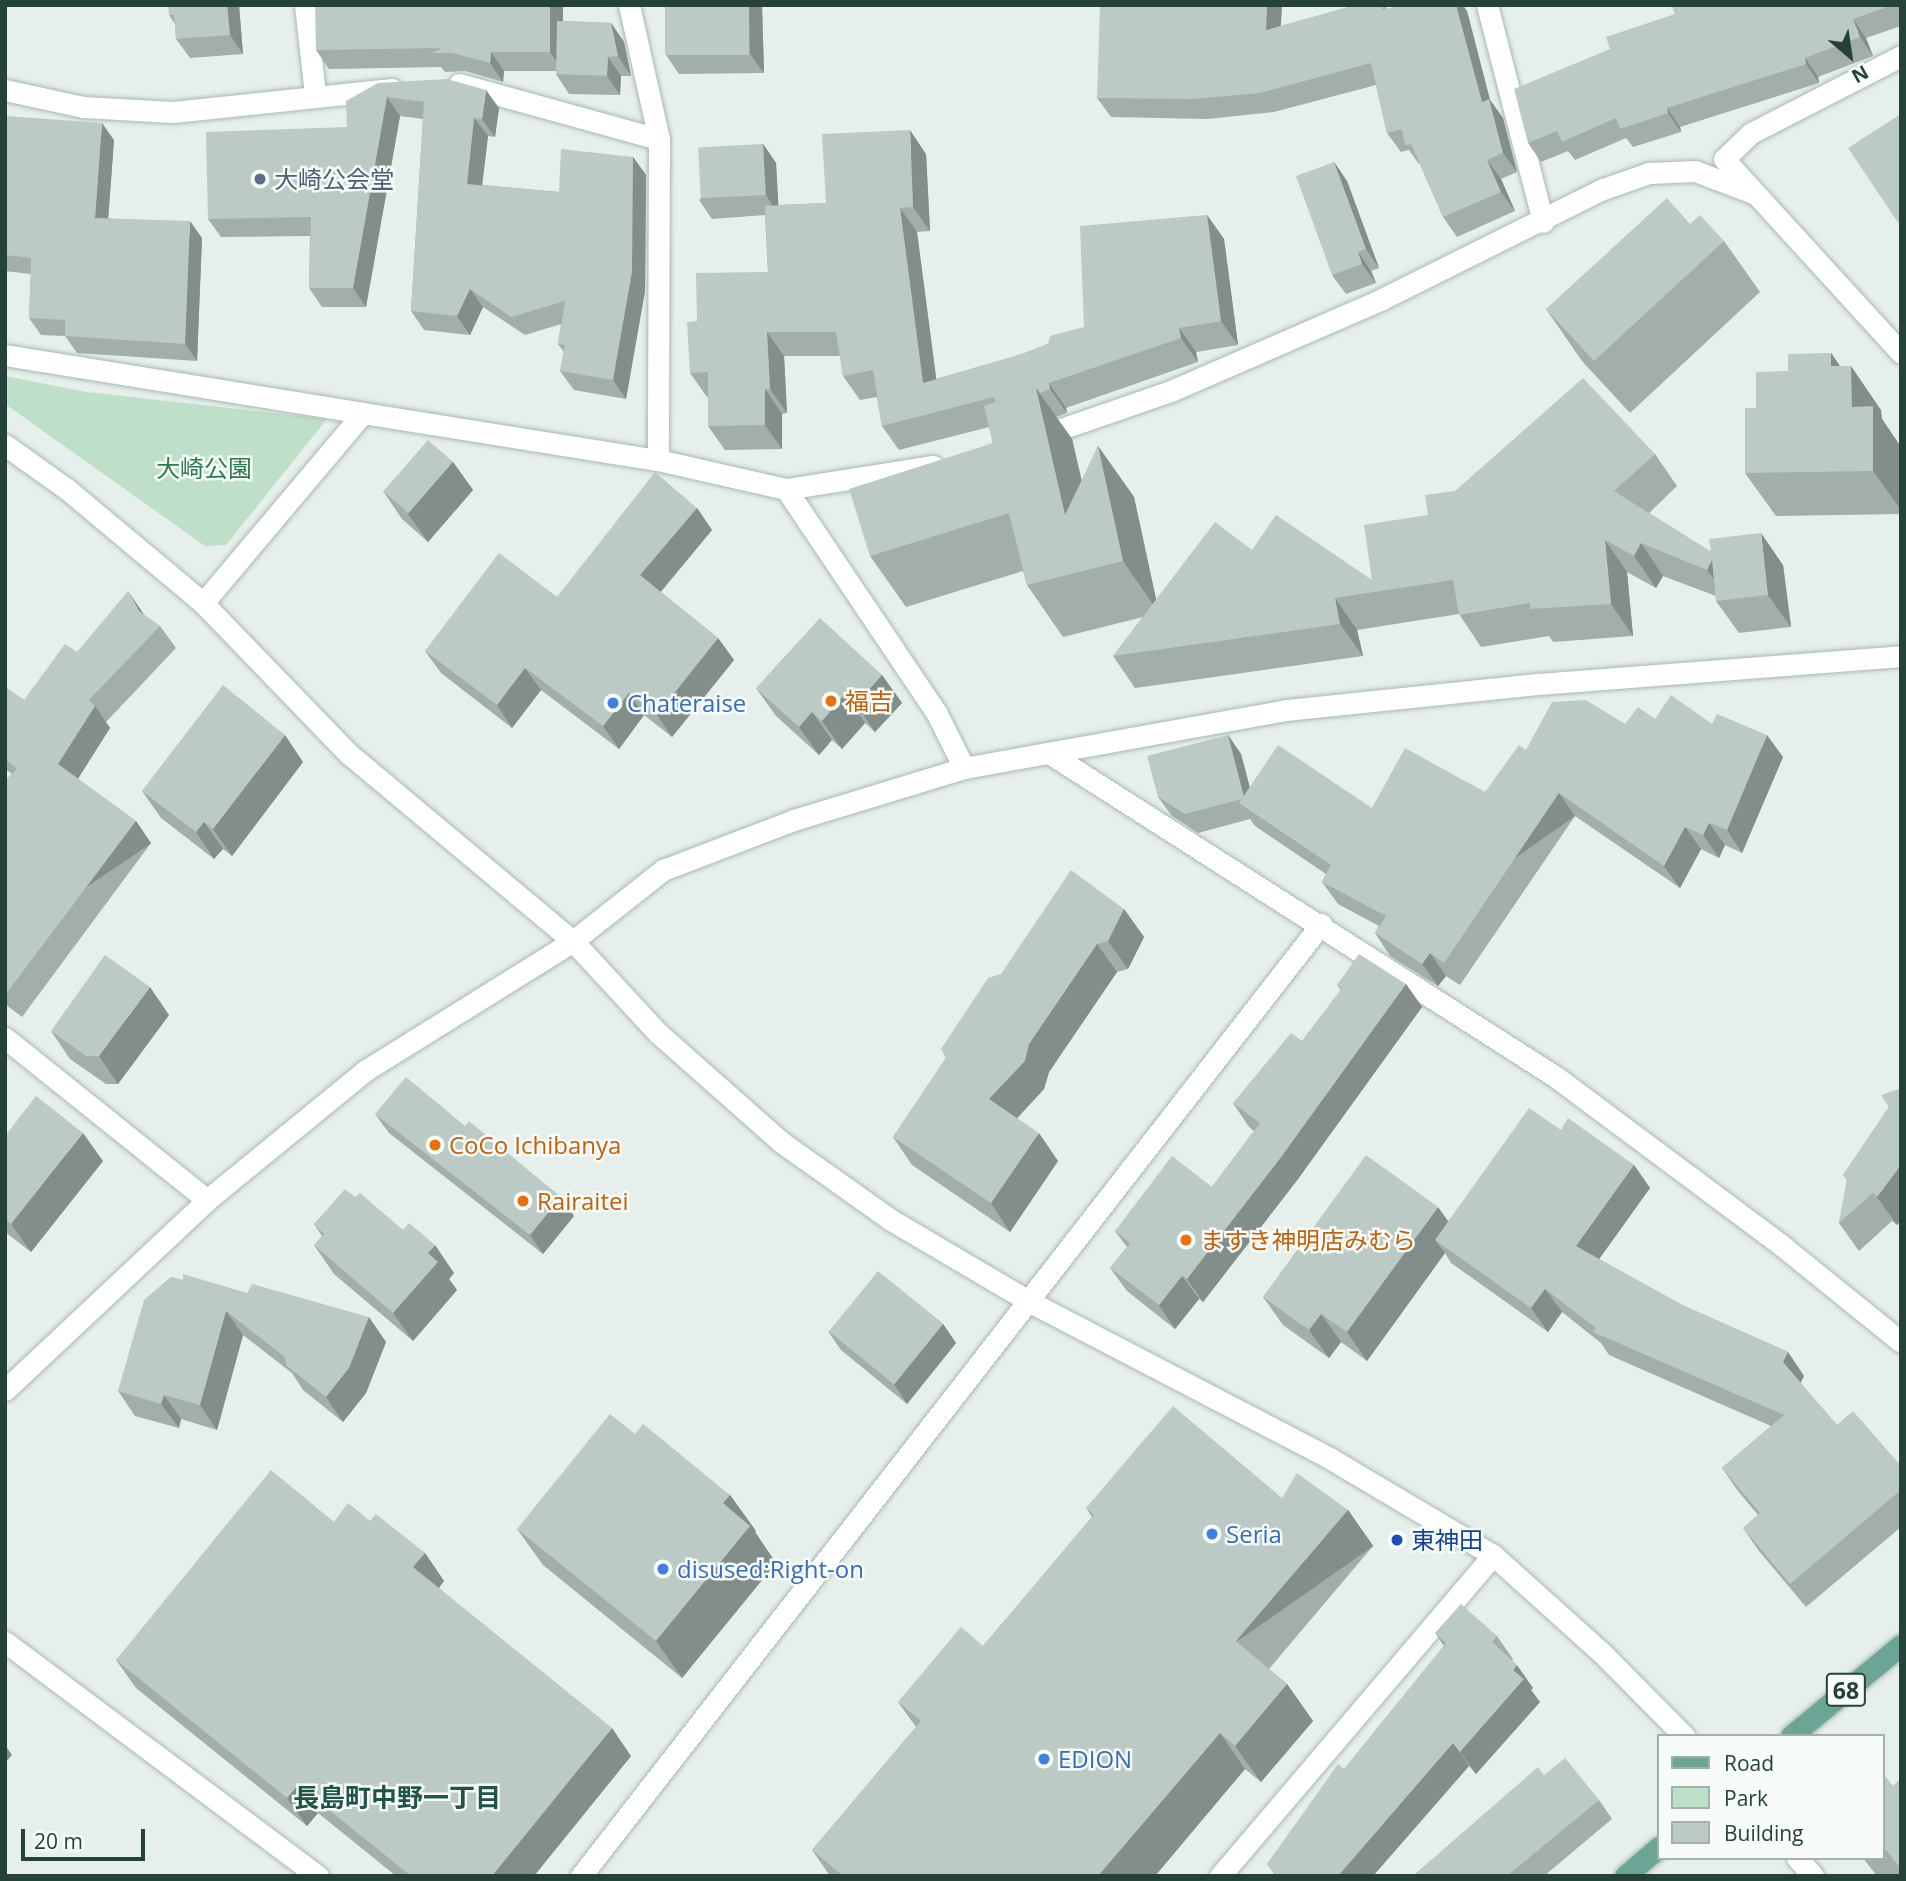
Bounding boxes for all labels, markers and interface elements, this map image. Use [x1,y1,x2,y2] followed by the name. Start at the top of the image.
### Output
[1815,21,1885,91] north arrow
[1847,59,1873,89] text: N
[274,165,394,193] place label: 大崎公会堂
[252,171,268,187] marker: 大崎公会堂
[156,454,252,482] park label: 大崎公園
[845,687,893,715] place label: 福吉
[627,689,746,717] place label: Chateraise
[823,693,839,709] marker: 福吉
[605,695,621,711] marker: Chateraise
[449,1131,621,1159] place label: CoCo Ichibanya
[427,1137,443,1153] marker: CoCo Ichibanya
[537,1187,628,1215] place label: Rairaitei
[515,1193,531,1209] marker: Rairaitei
[1200,1226,1416,1254] place label: ますき神明店みむら
[1178,1232,1194,1248] marker: ますき神明店みむら
[1226,1520,1282,1548] place label: Seria
[1204,1526,1220,1542] marker: Seria
[1411,1526,1483,1554] place label: 東神田
[1389,1532,1405,1548] marker: 東神田
[677,1555,864,1583] place label: disused:Right-on
[655,1561,671,1577] marker: disused:Right-on
[1825,1670,1867,1709] road number: 68
[1658,1734,1885,1860] legend
[1058,1745,1132,1773] place label: EDION
[1724,1749,1774,1777] text: Road
[1036,1751,1052,1767] marker: EDION
[293,1782,501,1814] district label: 長島町中野一丁目
[1724,1784,1768,1812] text: Park
[24,1814,149,1858] scale bar
[1724,1819,1803,1847] text: Building
[34,1827,83,1855] text: 20 m

